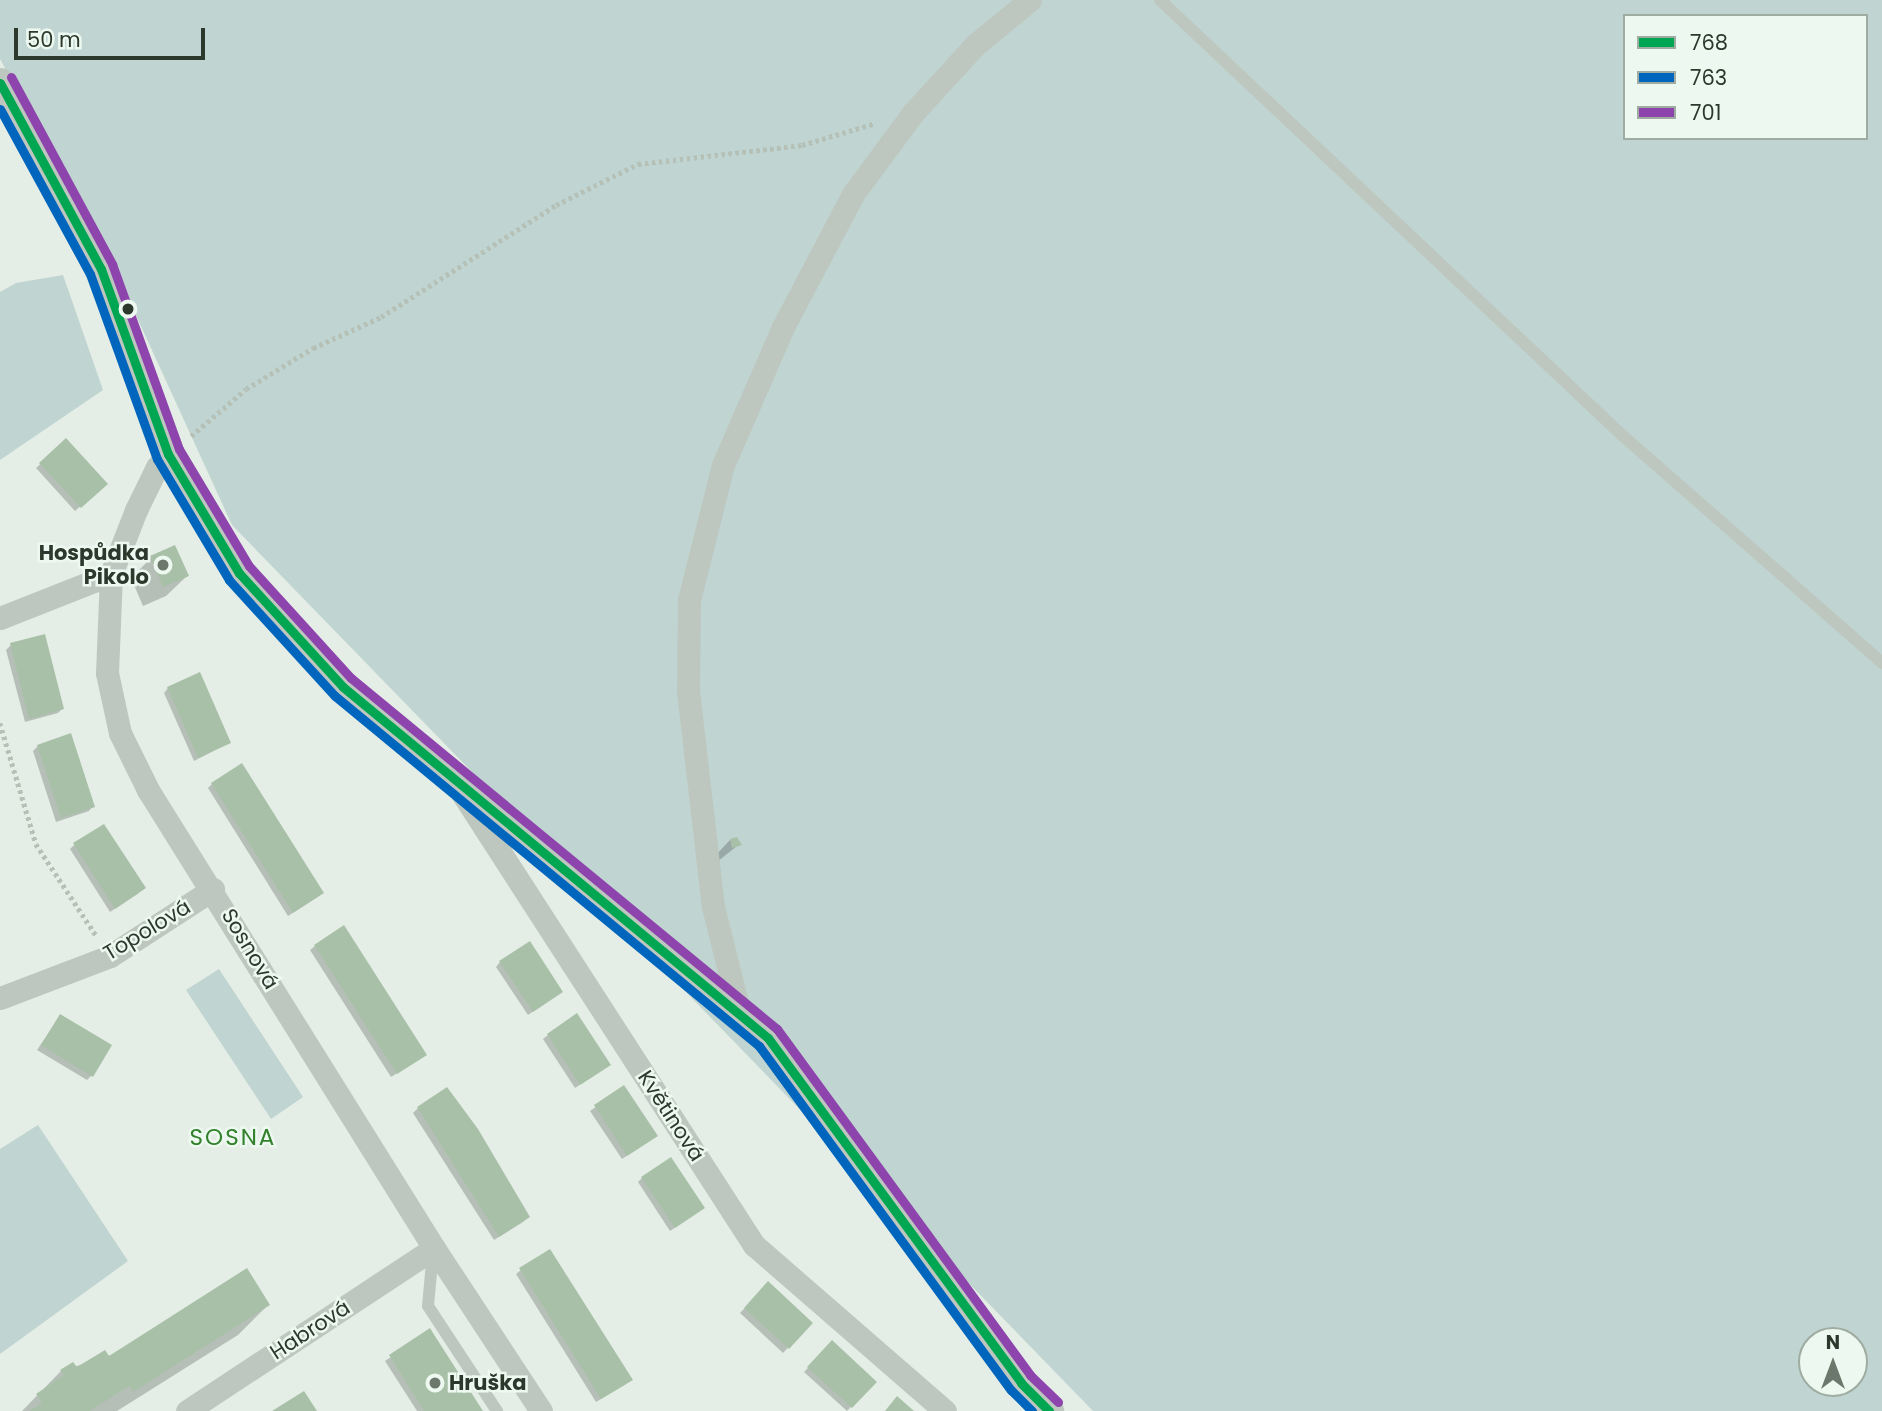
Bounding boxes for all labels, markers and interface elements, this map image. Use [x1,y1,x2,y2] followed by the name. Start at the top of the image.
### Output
[18,14,208,58] scale bar
[1623,14,1868,140] legend
[27,25,81,54] text: 50 m
[1690,28,1728,57] text: 768
[1690,63,1727,92] text: 763
[1690,98,1721,127] text: 701
[121,302,135,316] unlabelled marker
[39,540,149,590] place label: Hospůdka Pikolo
[155,557,171,573] marker: Hospůdka Pikolo
[99,894,195,966] street label: Topolová
[216,904,284,994] street label: Sosnová
[632,1066,710,1166] street label: Květinová
[190,1123,276,1151] district label: SOSNA
[265,1295,355,1365] street label: Habrová
[1798,1327,1868,1397] north arrow
[1826,1329,1840,1356] text: N
[449,1370,526,1396] place label: Hruška
[427,1375,443,1391] marker: Hruška

